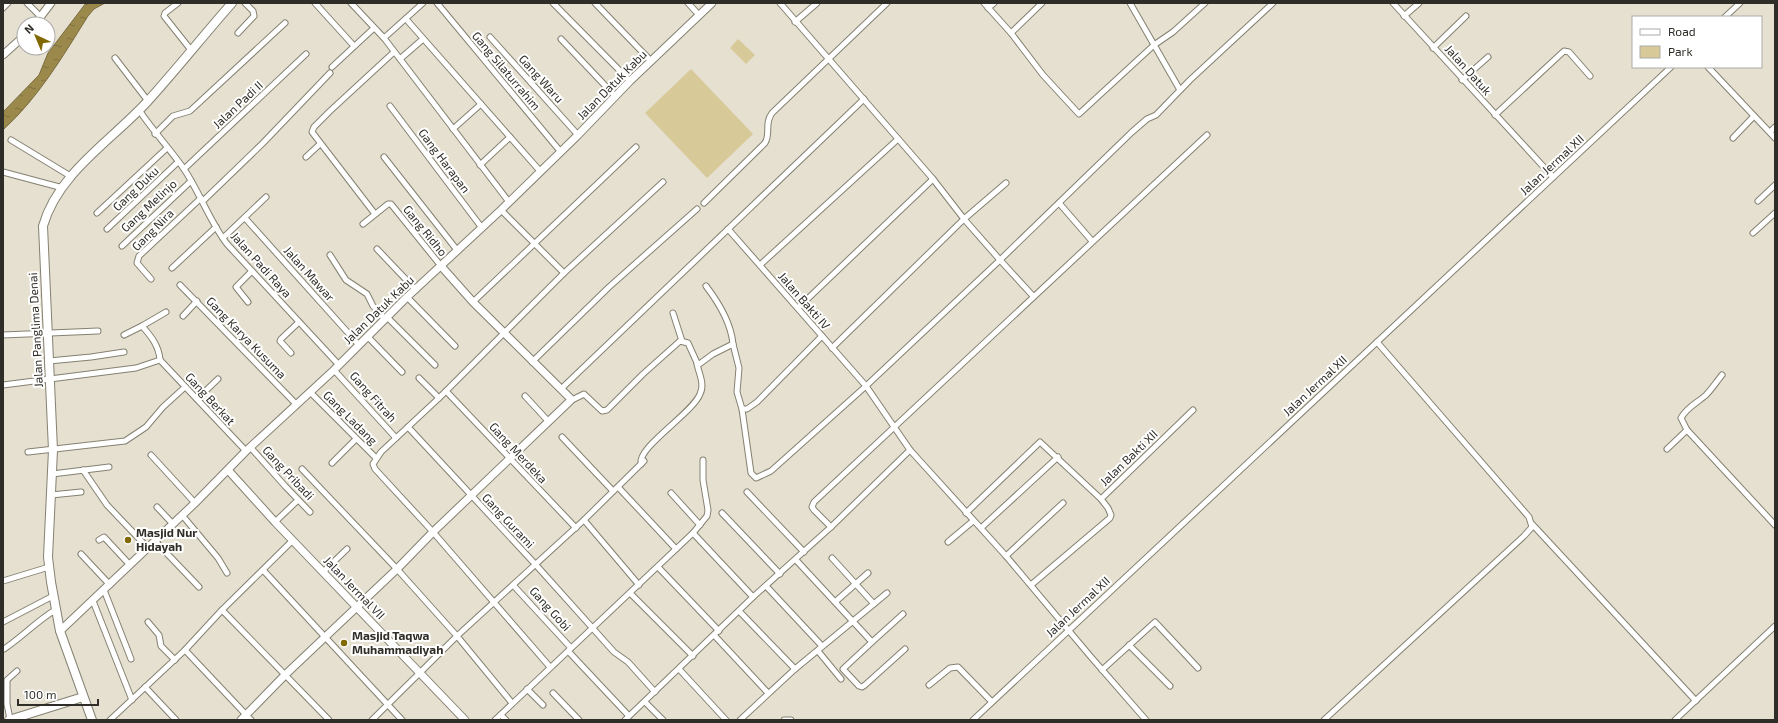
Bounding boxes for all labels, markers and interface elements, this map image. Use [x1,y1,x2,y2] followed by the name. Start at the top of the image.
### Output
[16,16,56,56] north arrow
[1632,16,1762,68] legend
[21,21,36,36] text: N
[1668,24,1696,38] text: Road
[470,28,544,113] street label: Gang Silaturrahim
[1443,41,1495,97] street label: Jalan Datuk
[1668,44,1693,58] text: Park
[574,47,649,122] street label: Jalan Datuk Kabu
[517,51,567,105] street label: Gang Waru
[210,78,265,131] street label: Jalan Padi II
[416,125,474,195] street label: Gang Harapan
[1516,131,1586,197] street label: Jalan Jermal XII
[109,163,161,214] street label: Gang Duku
[118,176,180,235] street label: Gang Melinjo
[401,202,451,259] street label: Gang Ridho
[128,205,176,253] street label: Gang Nira
[229,229,295,300] street label: Jalan Padi Raya
[282,243,338,304] street label: Jalan Mawar
[776,269,834,332] street label: Jalan Bakti IV
[25,272,45,388] street label: Jalan Panglima Denai
[340,272,416,346] street label: Jalan Datuk Kabu
[204,293,289,381] street label: Gang Karya Kusuma
[1279,352,1349,418] street label: Jalan Jermal XII
[348,368,400,424] street label: Gang Fitrah
[183,369,239,428] street label: Gang Berkat
[321,387,381,447] street label: Gang Ladang
[487,419,551,486] street label: Gang Merdeka
[1097,426,1160,488] street label: Jalan Bakti XII
[260,442,317,502] street label: Gang Pribadi
[480,490,538,551] street label: Gang Gurami
[136,525,198,554] place label: Masjid Nur Hidayah
[123,535,133,545] marker: Masjid Nur Hidayah
[321,553,388,622] street label: Jalan Jermal VII
[1042,573,1112,639] street label: Jalan Jermal XII
[527,583,574,633] street label: Gang Gobi
[352,628,443,657] place label: Masjid Taqwa Muhammadiyah
[339,638,349,648] marker: Masjid Taqwa Muhammadiyah
[18,681,98,707] scale bar
[24,687,56,701] text: 100 m

